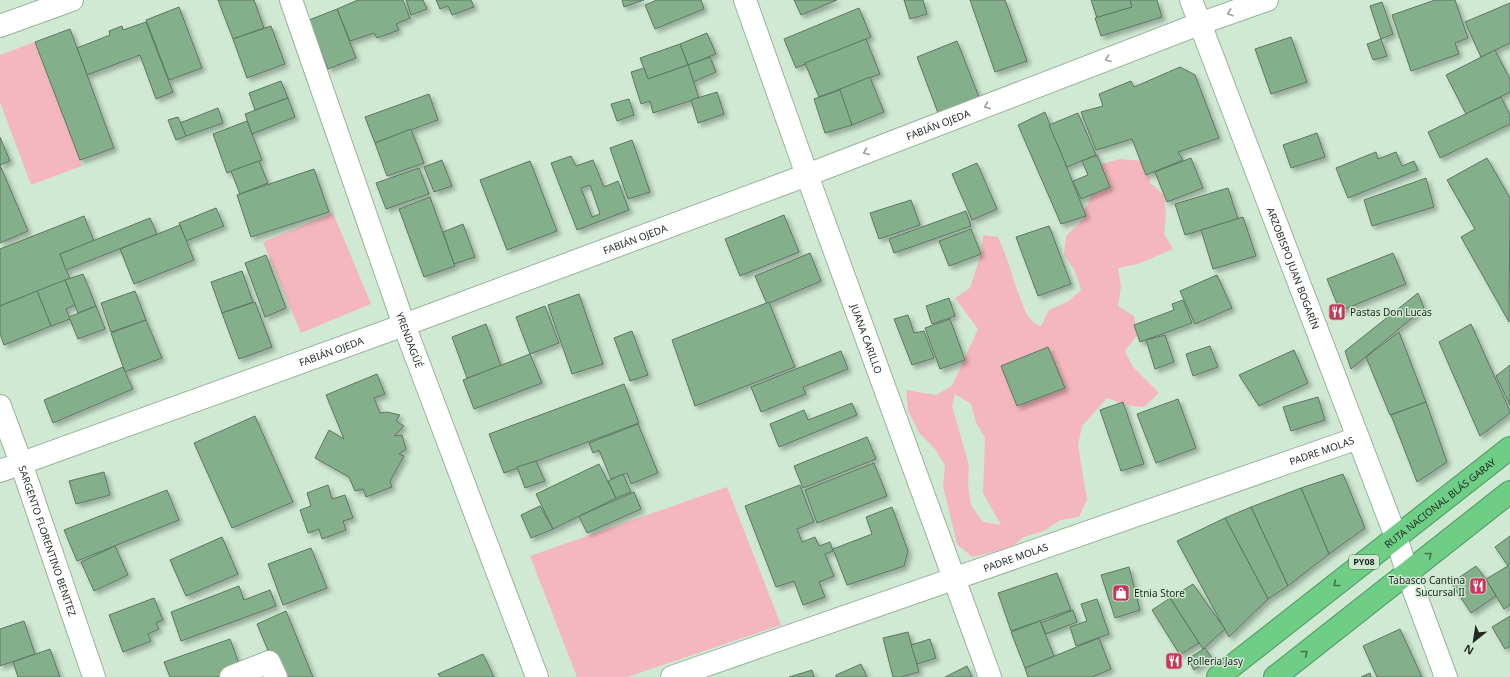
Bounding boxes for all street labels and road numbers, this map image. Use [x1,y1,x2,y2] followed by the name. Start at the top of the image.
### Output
[904,106,973,143] street label: FABIÁN OJEDA
[1264,205,1323,331] street label: ARZOBISPO JUAN BOGARÍN
[601,220,670,257] street label: FABIÁN OJEDA
[847,301,886,376] street label: JUANA CARILLO
[393,310,427,370] street label: YRENDAGÜÉ
[297,333,366,369] street label: FABIÁN OJEDA
[1287,433,1356,468] street label: PADRE MOLAS
[1381,455,1499,551] street label: RUTA NACIONAL BLÁS GARAY
[15,463,80,618] street label: SARGENTO FLORENTINO BENITEZ
[981,539,1050,575] street label: PADRE MOLAS
[1349,555,1379,569] road number: PY08

